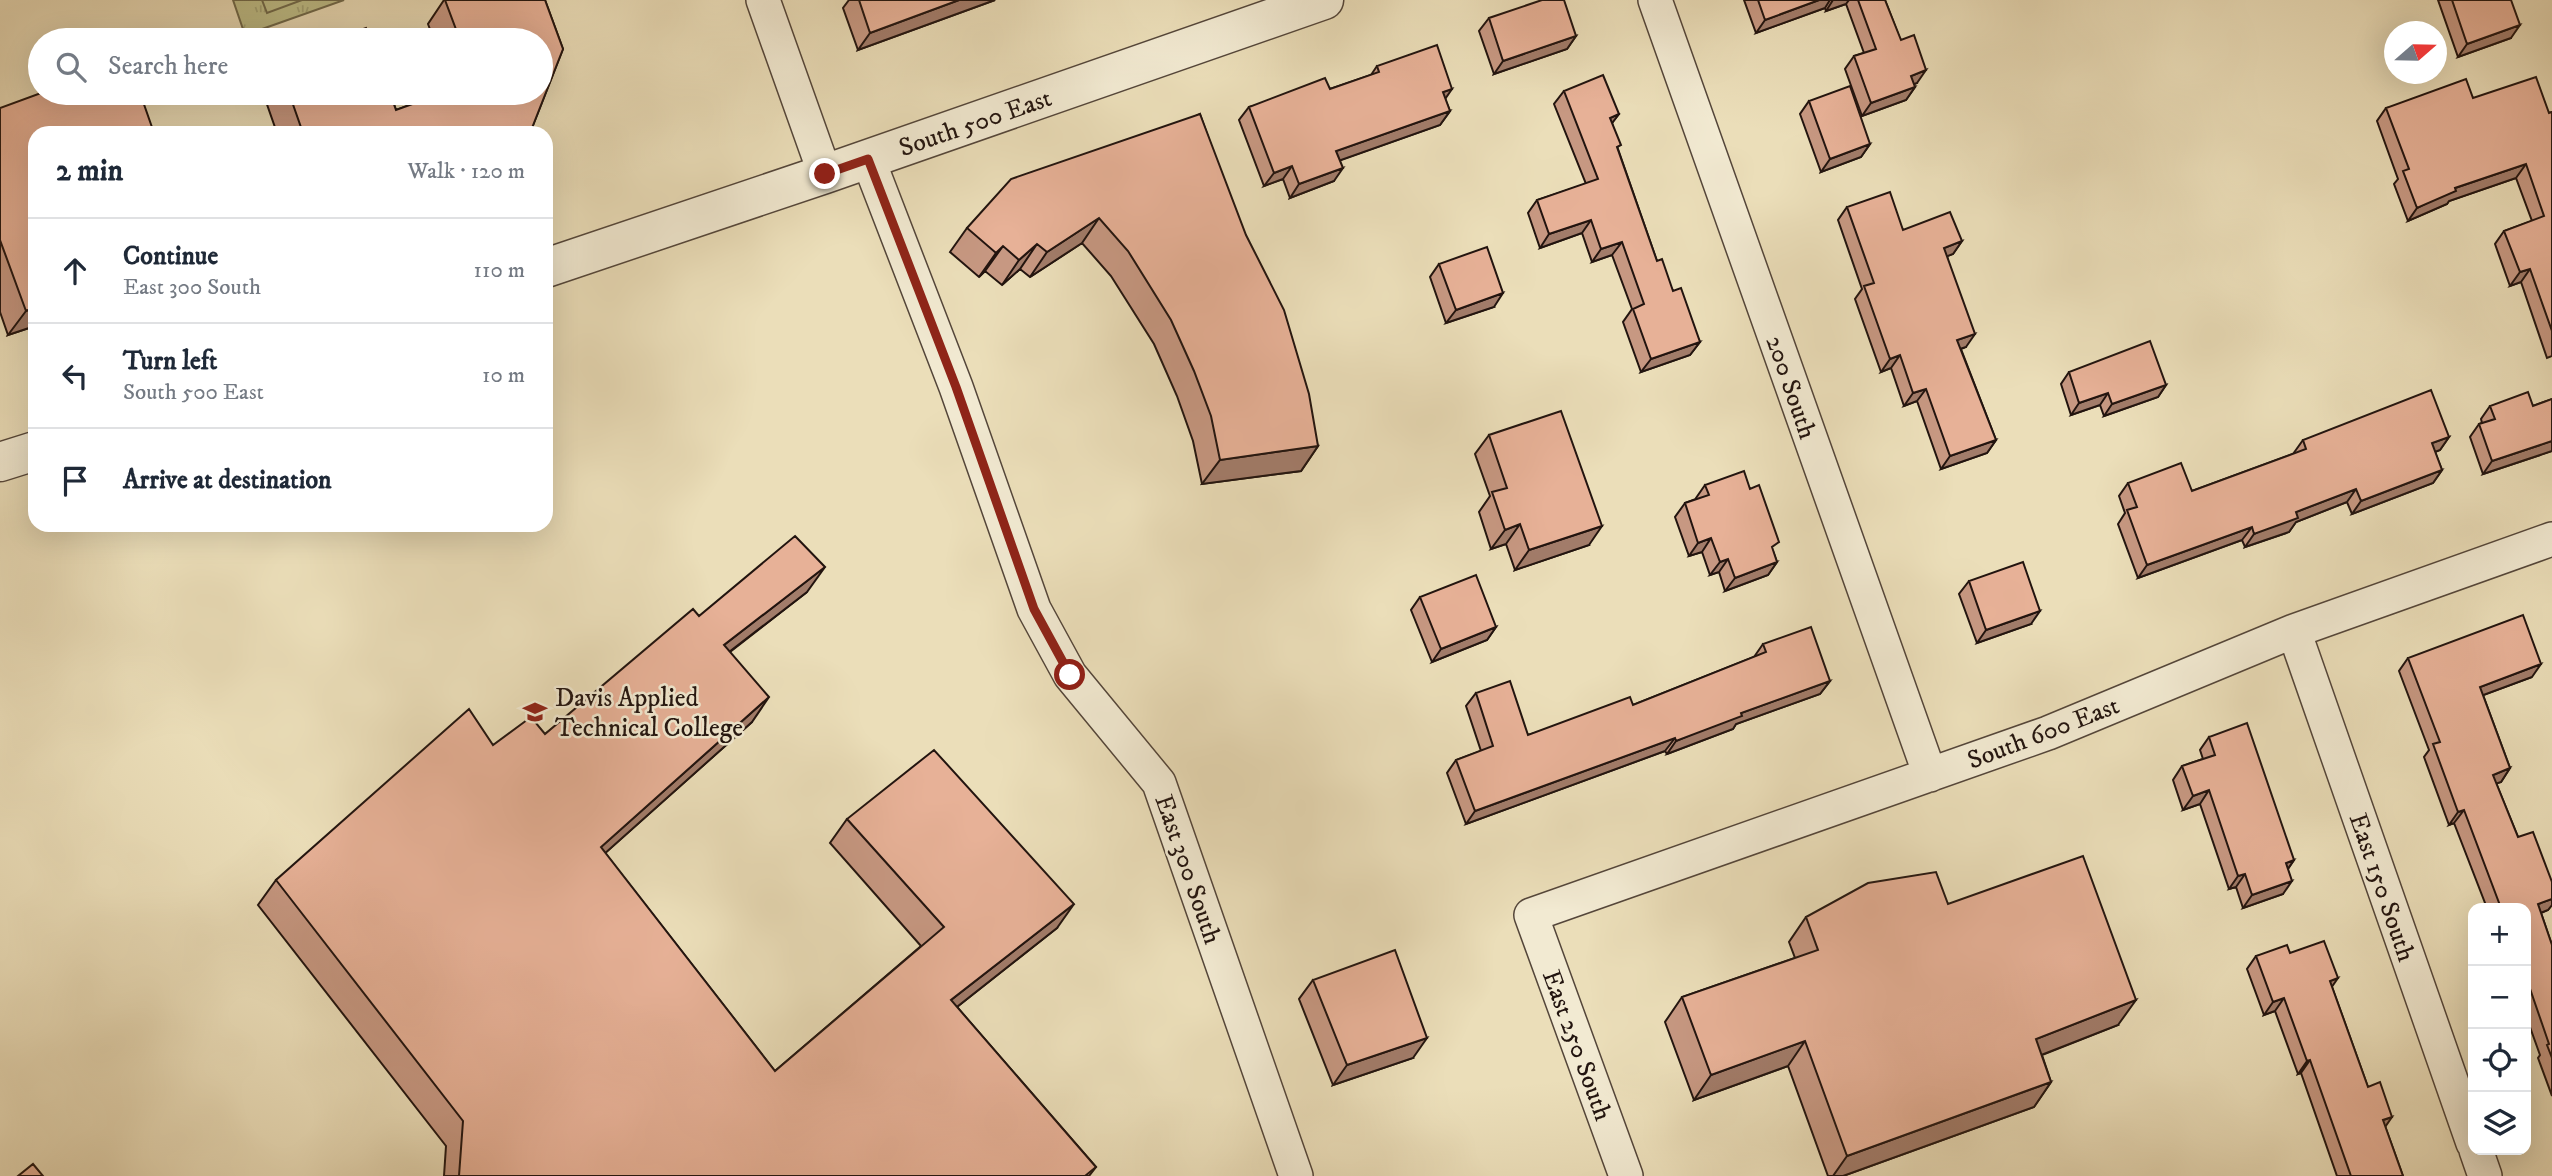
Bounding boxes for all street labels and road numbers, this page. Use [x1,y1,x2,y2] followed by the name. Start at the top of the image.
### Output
[895,82,1056,165] street label: South 500 East
[1758,331,1824,444] street label: 200 South
[1963,689,2124,777] street label: South 600 East
[1147,790,1229,949] street label: East 300 South
[2341,809,2422,966] street label: East 150 South
[1534,966,1619,1126] street label: East 250 South

